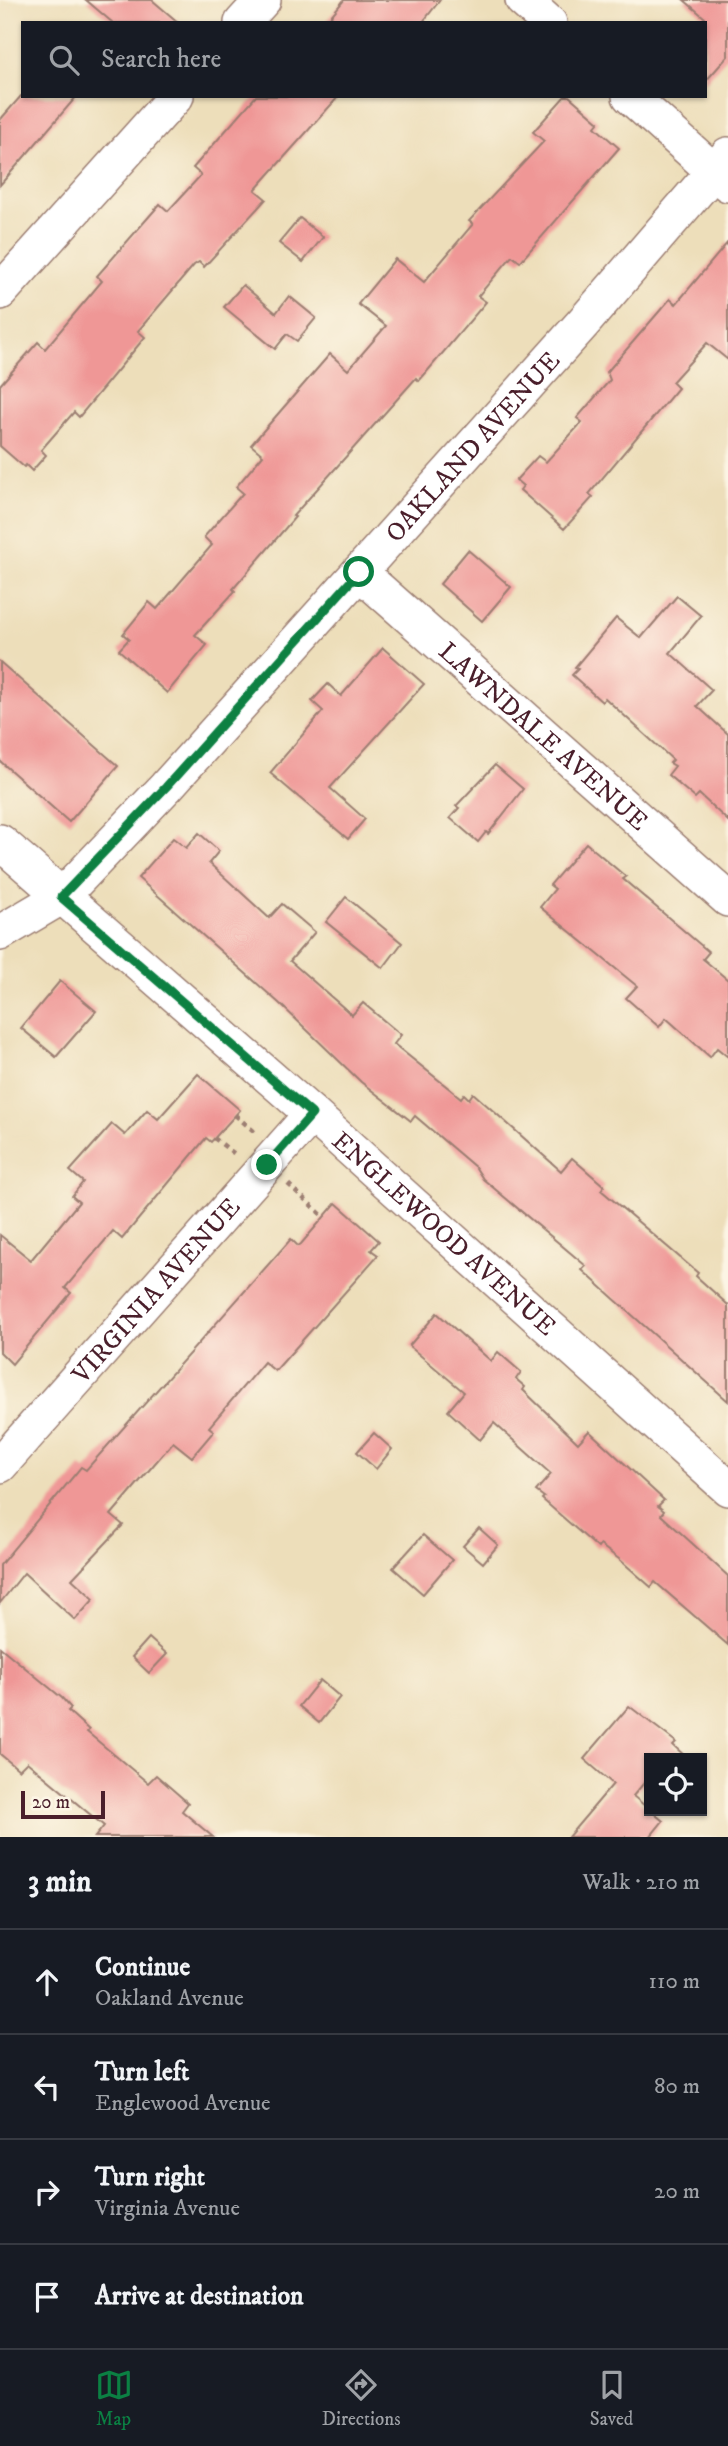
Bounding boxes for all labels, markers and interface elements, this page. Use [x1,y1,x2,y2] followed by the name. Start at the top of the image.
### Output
[21,21,707,98] search box
[45,41,83,79] icon: search
[101,43,221,76] text: Search here
[379,345,568,550] street label: OAKLAND AVENUE
[343,556,374,587] route start
[431,635,655,839] street label: LAWNDALE AVENUE
[324,1125,562,1344] street label: ENGLEWOOD AVENUE
[251,1149,282,1180] route end
[65,1191,248,1392] street label: VIRGINIA AVENUE
[644,1753,707,1816] map controls
[644,1753,707,1816] button: locate
[21,1788,105,1820] scale bar
[32,1791,70,1814] text: 20 m
[28,1864,92,1901] text: 3 min
[583,1868,700,1897] text: Walk · 210 m
[95,1951,190,1984] text: Continue
[28,1963,66,2001] icon: ahead
[649,1967,700,1996] text: 110 m
[95,1984,244,2013] text: Oakland Avenue
[95,2056,189,2089] text: Turn left
[28,2068,66,2106] icon: left
[654,2072,700,2101] text: 80 m
[95,2089,271,2118] text: Englewood Avenue
[95,2161,205,2194] text: Turn right
[28,2173,66,2211] icon: right
[654,2177,700,2206] text: 20 m
[95,2194,240,2223] text: Virginia Avenue
[28,2278,66,2316] icon: arrive
[95,2280,304,2313] text: Arrive at destination
[95,2366,133,2431] tab: Map
[322,2366,401,2431] tab: Directions
[590,2366,633,2431] tab: Saved

